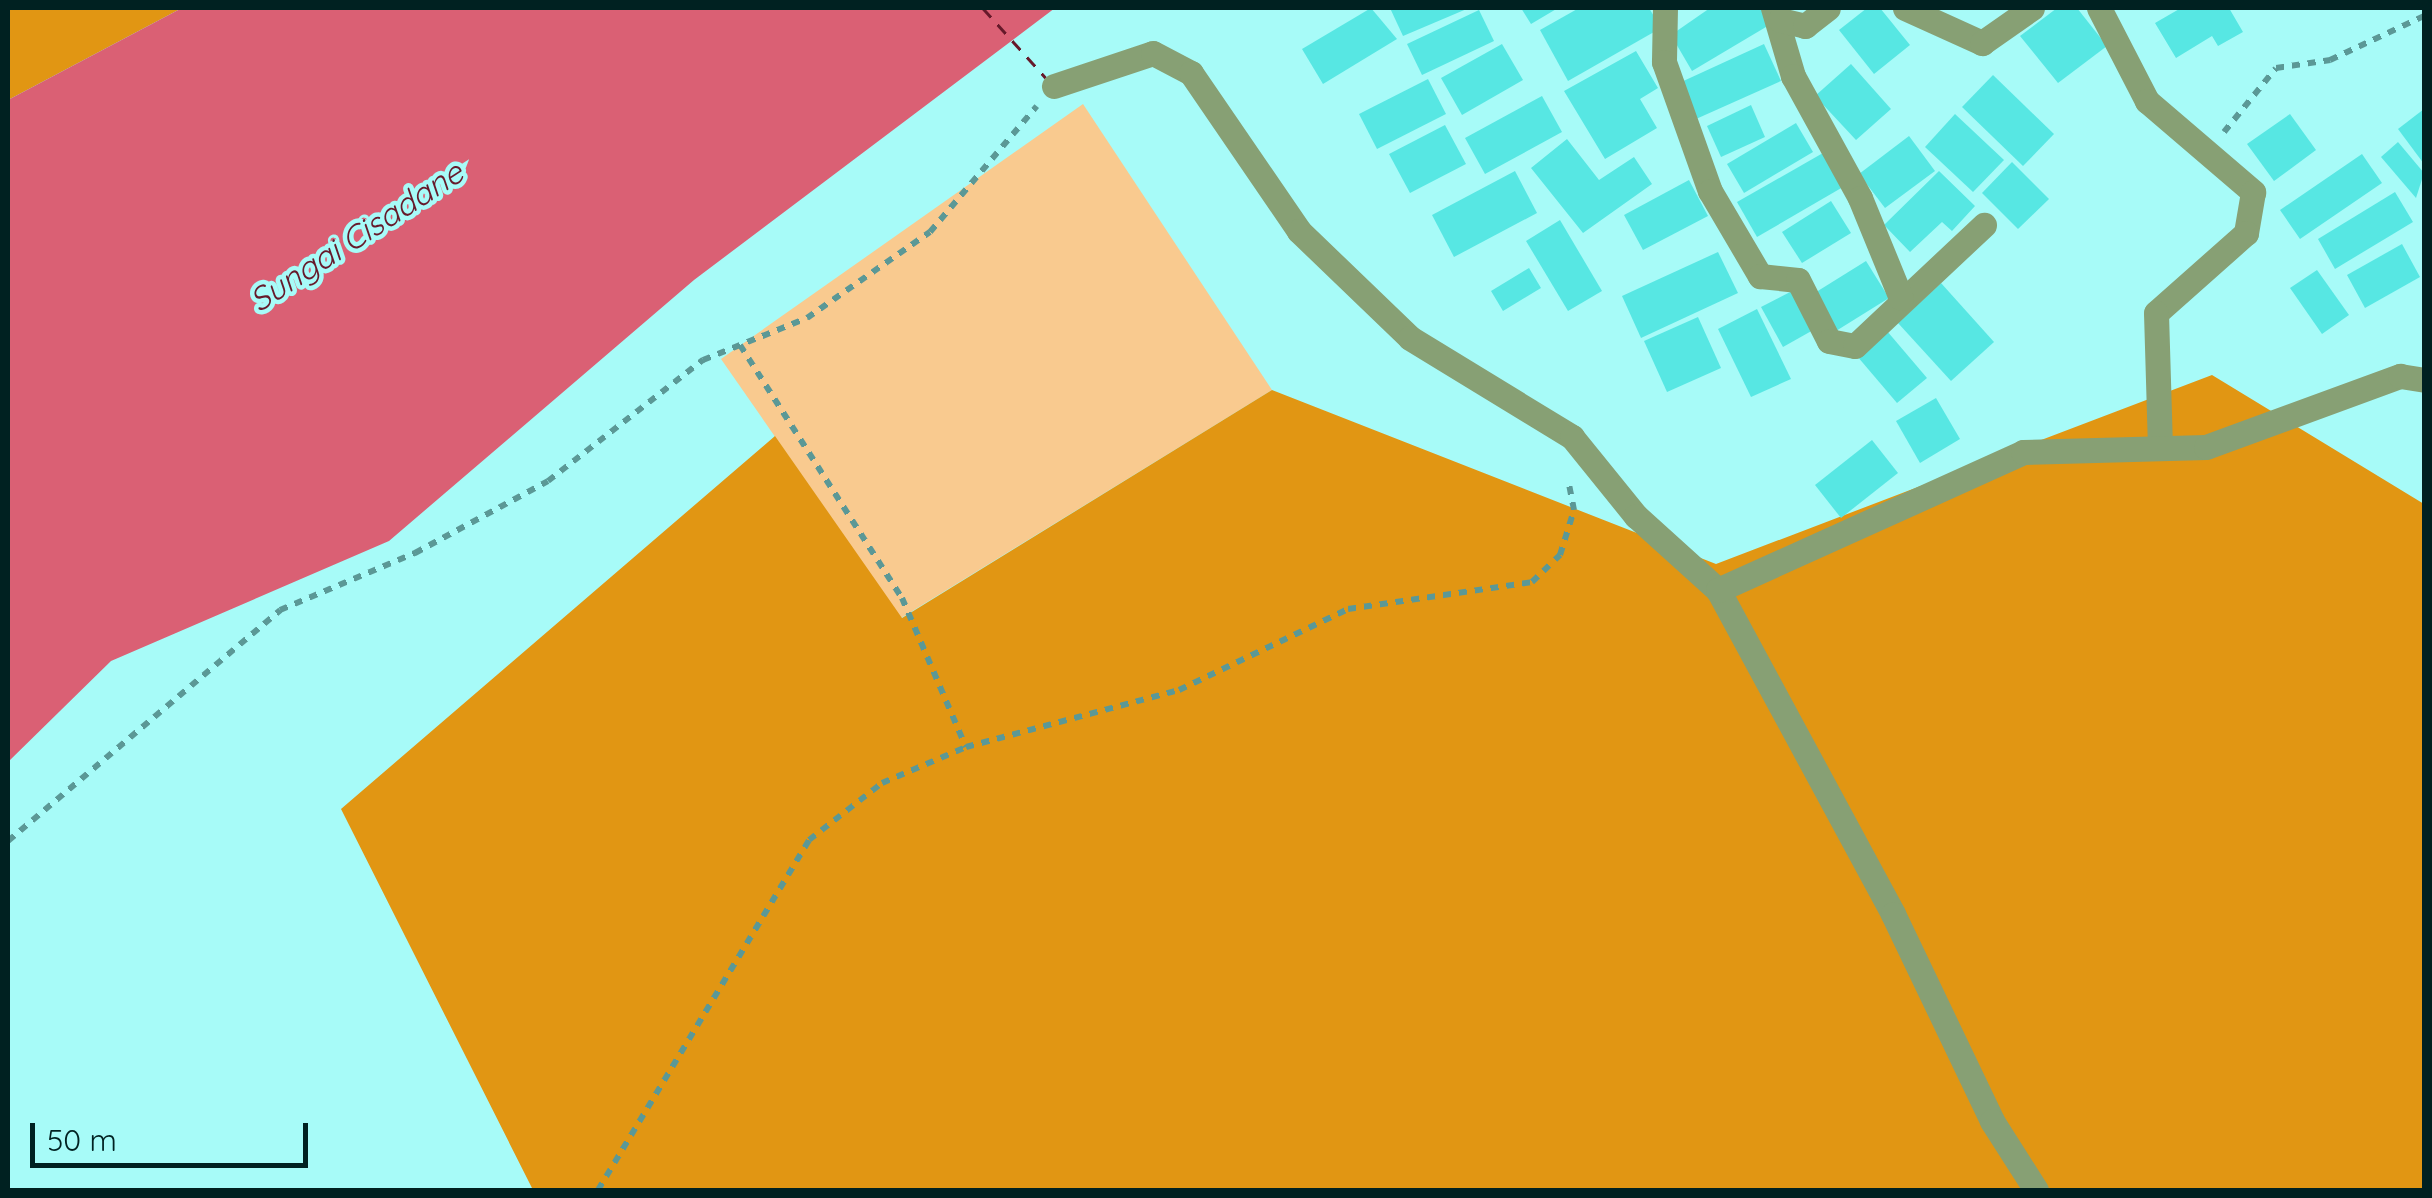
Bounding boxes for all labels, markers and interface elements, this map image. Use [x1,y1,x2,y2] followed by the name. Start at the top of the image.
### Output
[242,153,470,319] water label: Sungai Cisadane
[35,1103,312,1165] scale bar
[47,1121,117,1159] text: 50 m

